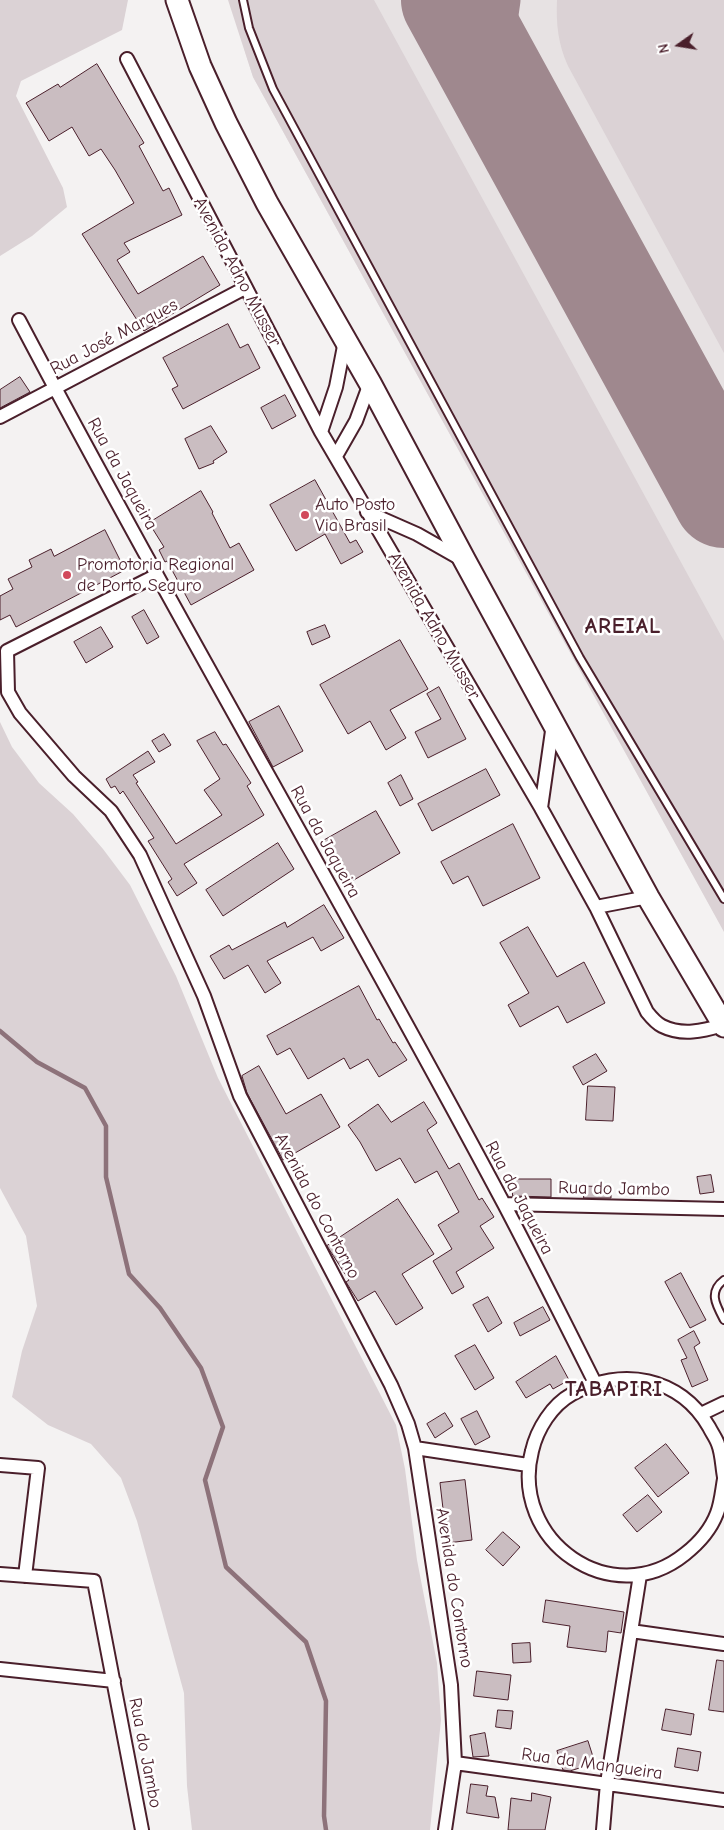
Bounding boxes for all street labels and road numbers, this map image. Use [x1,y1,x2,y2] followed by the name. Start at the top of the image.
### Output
[188,193,286,351] street label: Avenida Adno Musser
[46,294,182,380] street label: Rua José Marques
[82,414,162,534] street label: Rua da Jaqueira
[383,549,485,703] street label: Avenida Adno Musser
[285,782,365,902] street label: Rua da Jaqueira
[269,1129,365,1283] street label: Avenida do Contorno
[480,1138,558,1258] street label: Rua da Jaqueira
[558,1177,670,1201] street label: Rua do Jambo
[431,1506,477,1670] street label: Avenida do Contorno
[124,1696,166,1810] street label: Rua do Jambo
[520,1743,664,1785] street label: Rua da Mangueira

